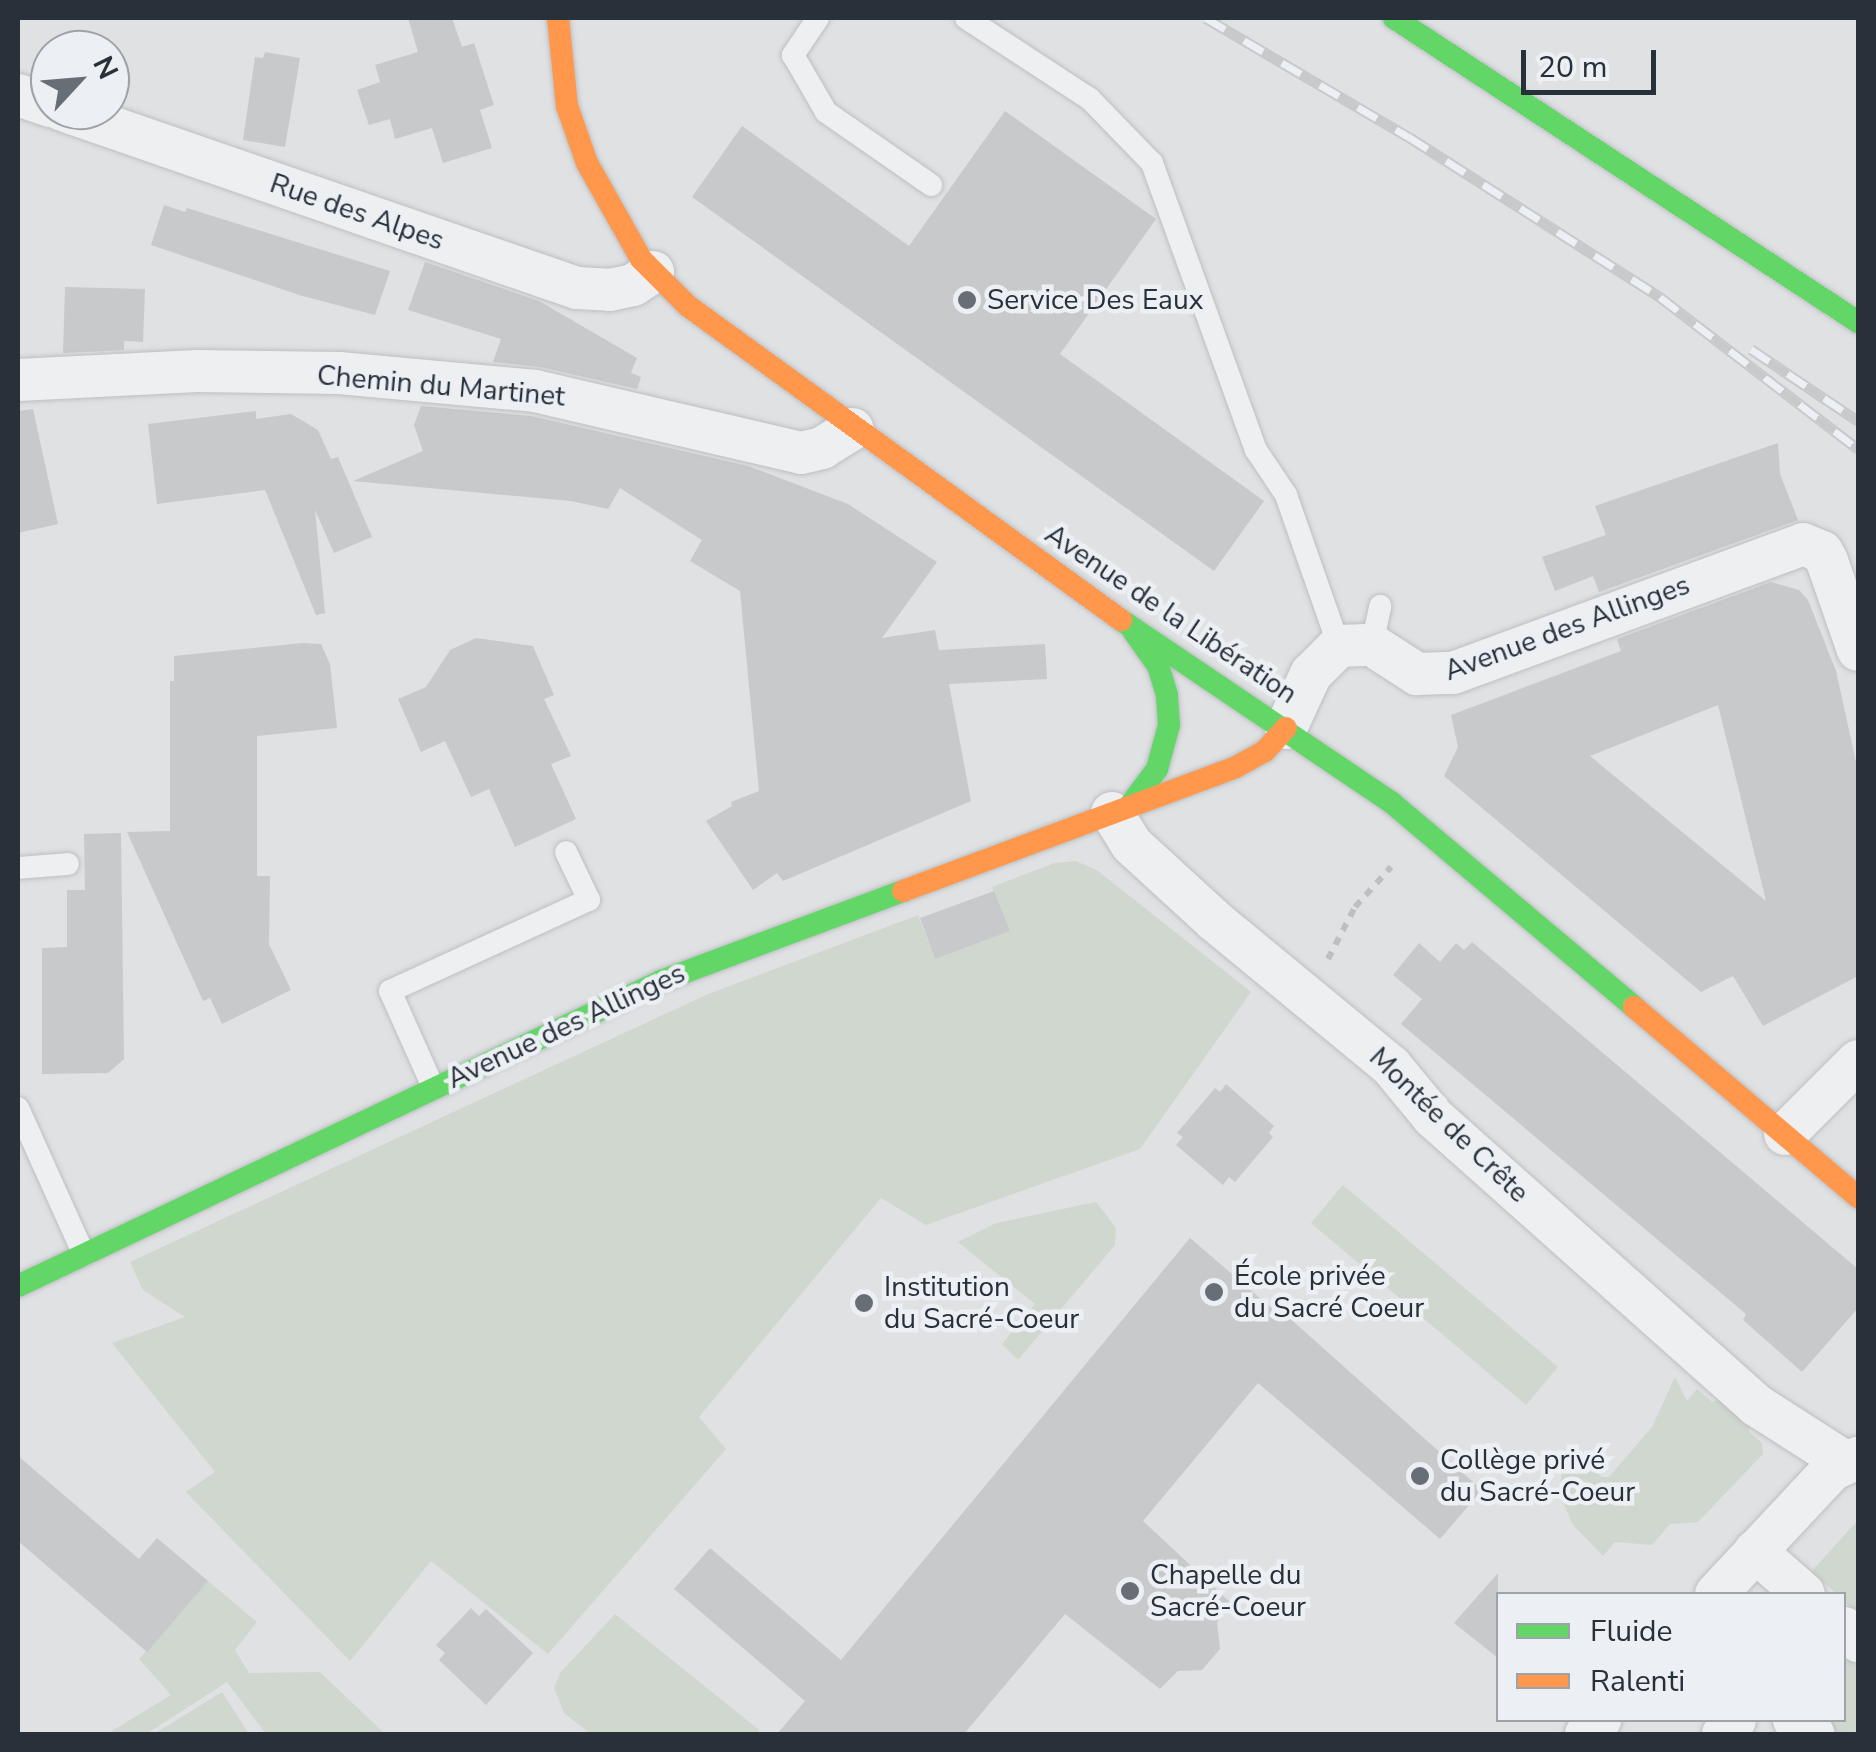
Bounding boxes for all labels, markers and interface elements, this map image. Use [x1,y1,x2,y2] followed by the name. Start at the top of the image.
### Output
[30,30,130,130] north arrow
[1526,30,1661,92] scale bar
[1538,47,1607,88] text: 20 m
[83,50,127,85] text: N
[266,167,448,257] street label: Rue des Alpes
[987,283,1203,317] place label: Service Des Eaux
[956,289,978,311] marker: Service Des Eaux
[316,358,566,414] street label: Chemin du Martinet
[1039,517,1303,711] street label: Avenue de la Libération
[1440,568,1694,688] street label: Avenue des Allinges
[442,956,690,1096] street label: Avenue des Allinges
[1362,1040,1536,1210] street label: Montée de Crête
[1234,1259,1424,1325] place label: École privée du Sacré Coeur
[884,1270,1079,1336] place label: Institution du Sacré-Coeur
[1203,1281,1225,1303] marker: École privée du Sacré Coeur
[853,1292,875,1314] marker: Institution du Sacré-Coeur
[1440,1443,1635,1509] place label: Collège privé du Sacré-Coeur
[1409,1465,1431,1487] marker: Collège privé du Sacré-Coeur
[1150,1558,1306,1624] place label: Chapelle du Sacré-Coeur
[1119,1580,1141,1602] marker: Chapelle du Sacré-Coeur
[1496,1592,1846,1722] legend
[1590,1611,1673,1652] text: Fluide
[1590,1661,1685,1702] text: Ralenti

